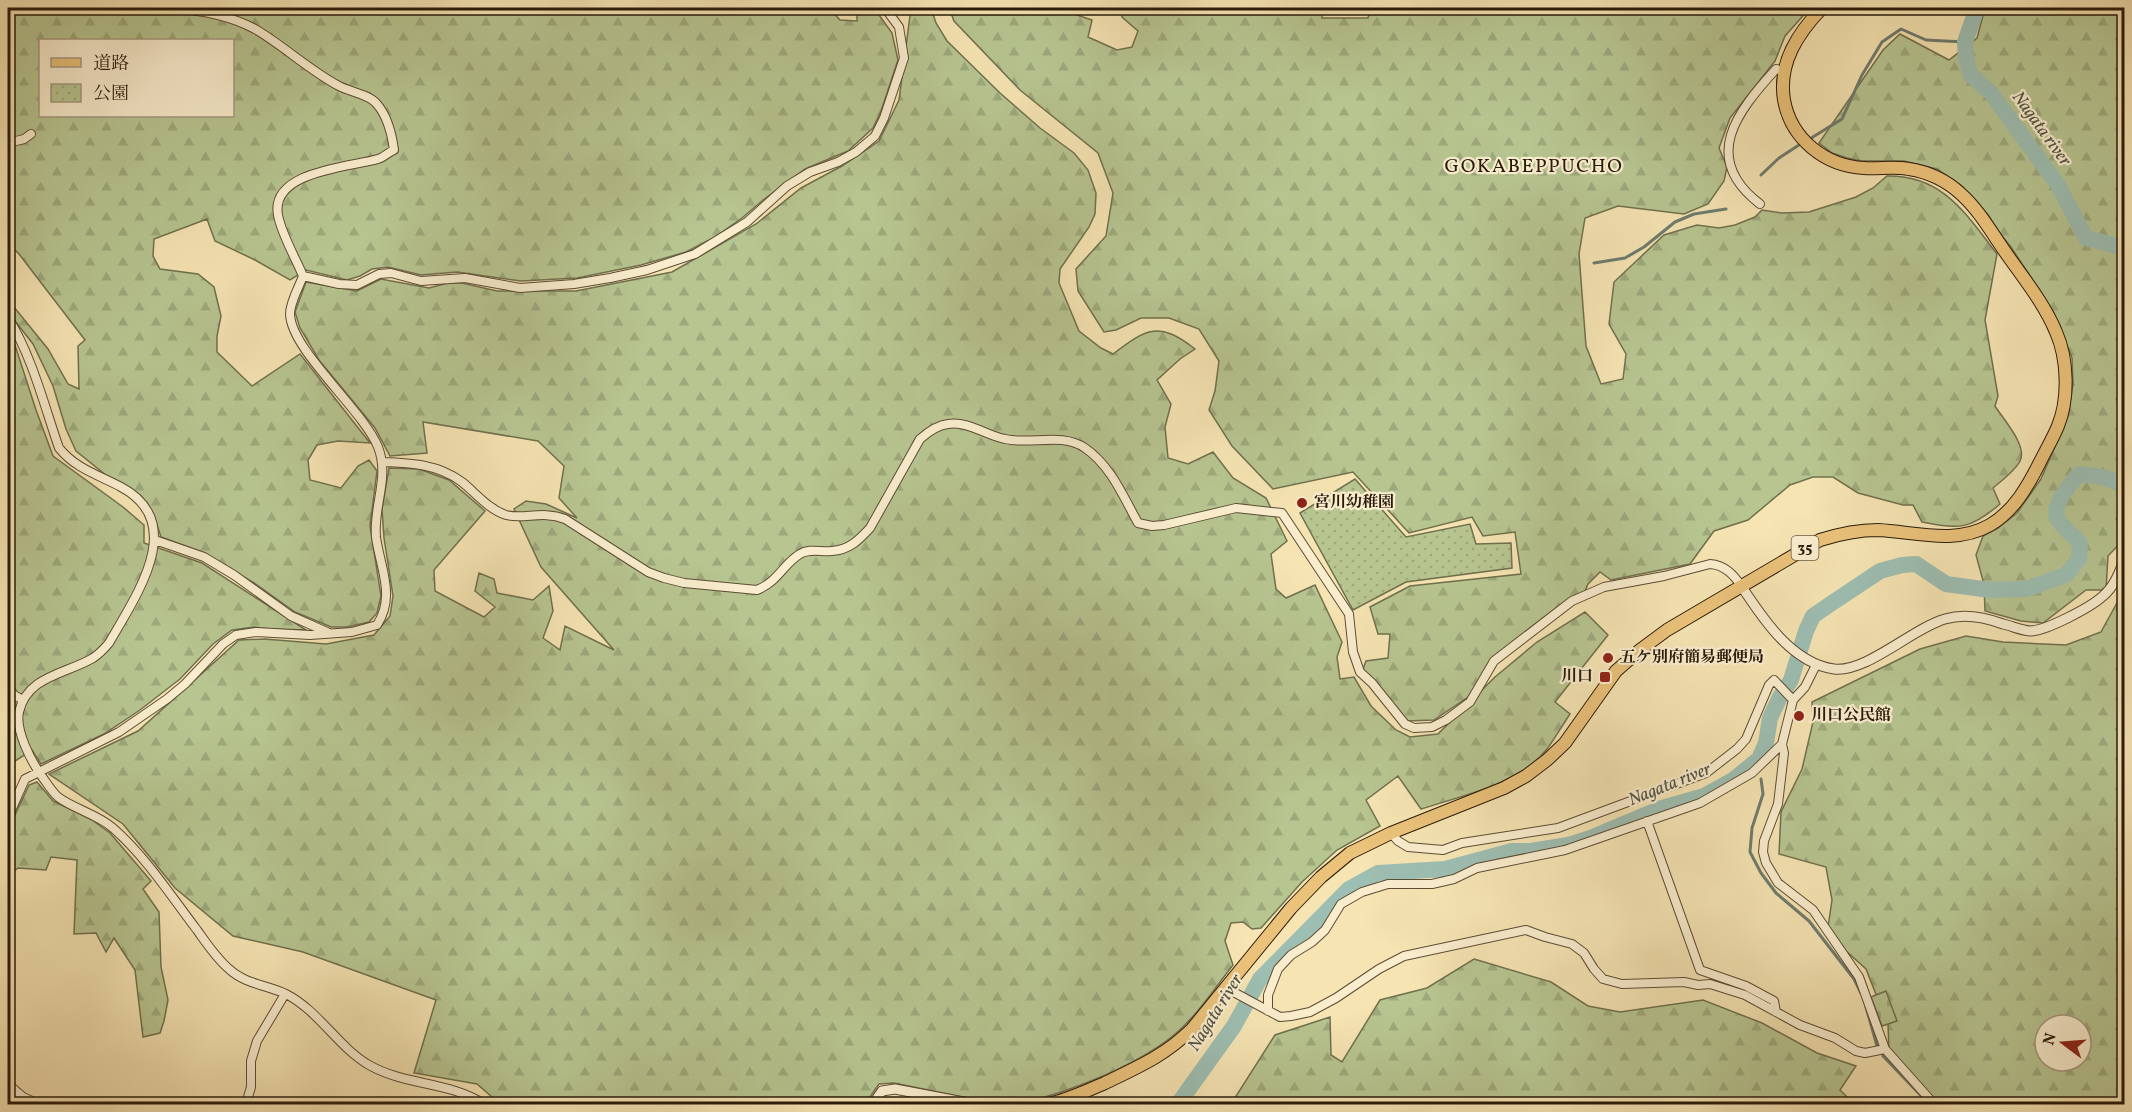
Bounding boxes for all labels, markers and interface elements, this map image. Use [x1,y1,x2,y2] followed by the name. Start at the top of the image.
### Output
[39,39,234,117] legend
[93,52,129,77] text: 道路
[93,82,129,107] text: 公園
[2005,86,2077,172] water label: Nagata river
[1445,153,1623,181] district label: GOKABEPPUCHO
[1314,492,1394,514] place label: 宮川幼稚園
[1295,496,1309,510] marker: 宮川幼稚園
[1792,536,1818,560] road number: 35
[1620,647,1764,669] place label: 五ケ別府簡易郵便局
[1601,651,1615,665] marker: 五ケ別府簡易郵便局
[1561,666,1593,688] place label: 川口
[1598,670,1612,684] marker: 川口
[1811,705,1891,727] place label: 川口公民館
[1792,709,1806,723] marker: 川口公民館
[1625,757,1715,813] water label: Nagata river
[1182,969,1250,1057] water label: Nagata river
[2033,1013,2093,1073] north arrow
[2038,1030,2063,1048] text: N

